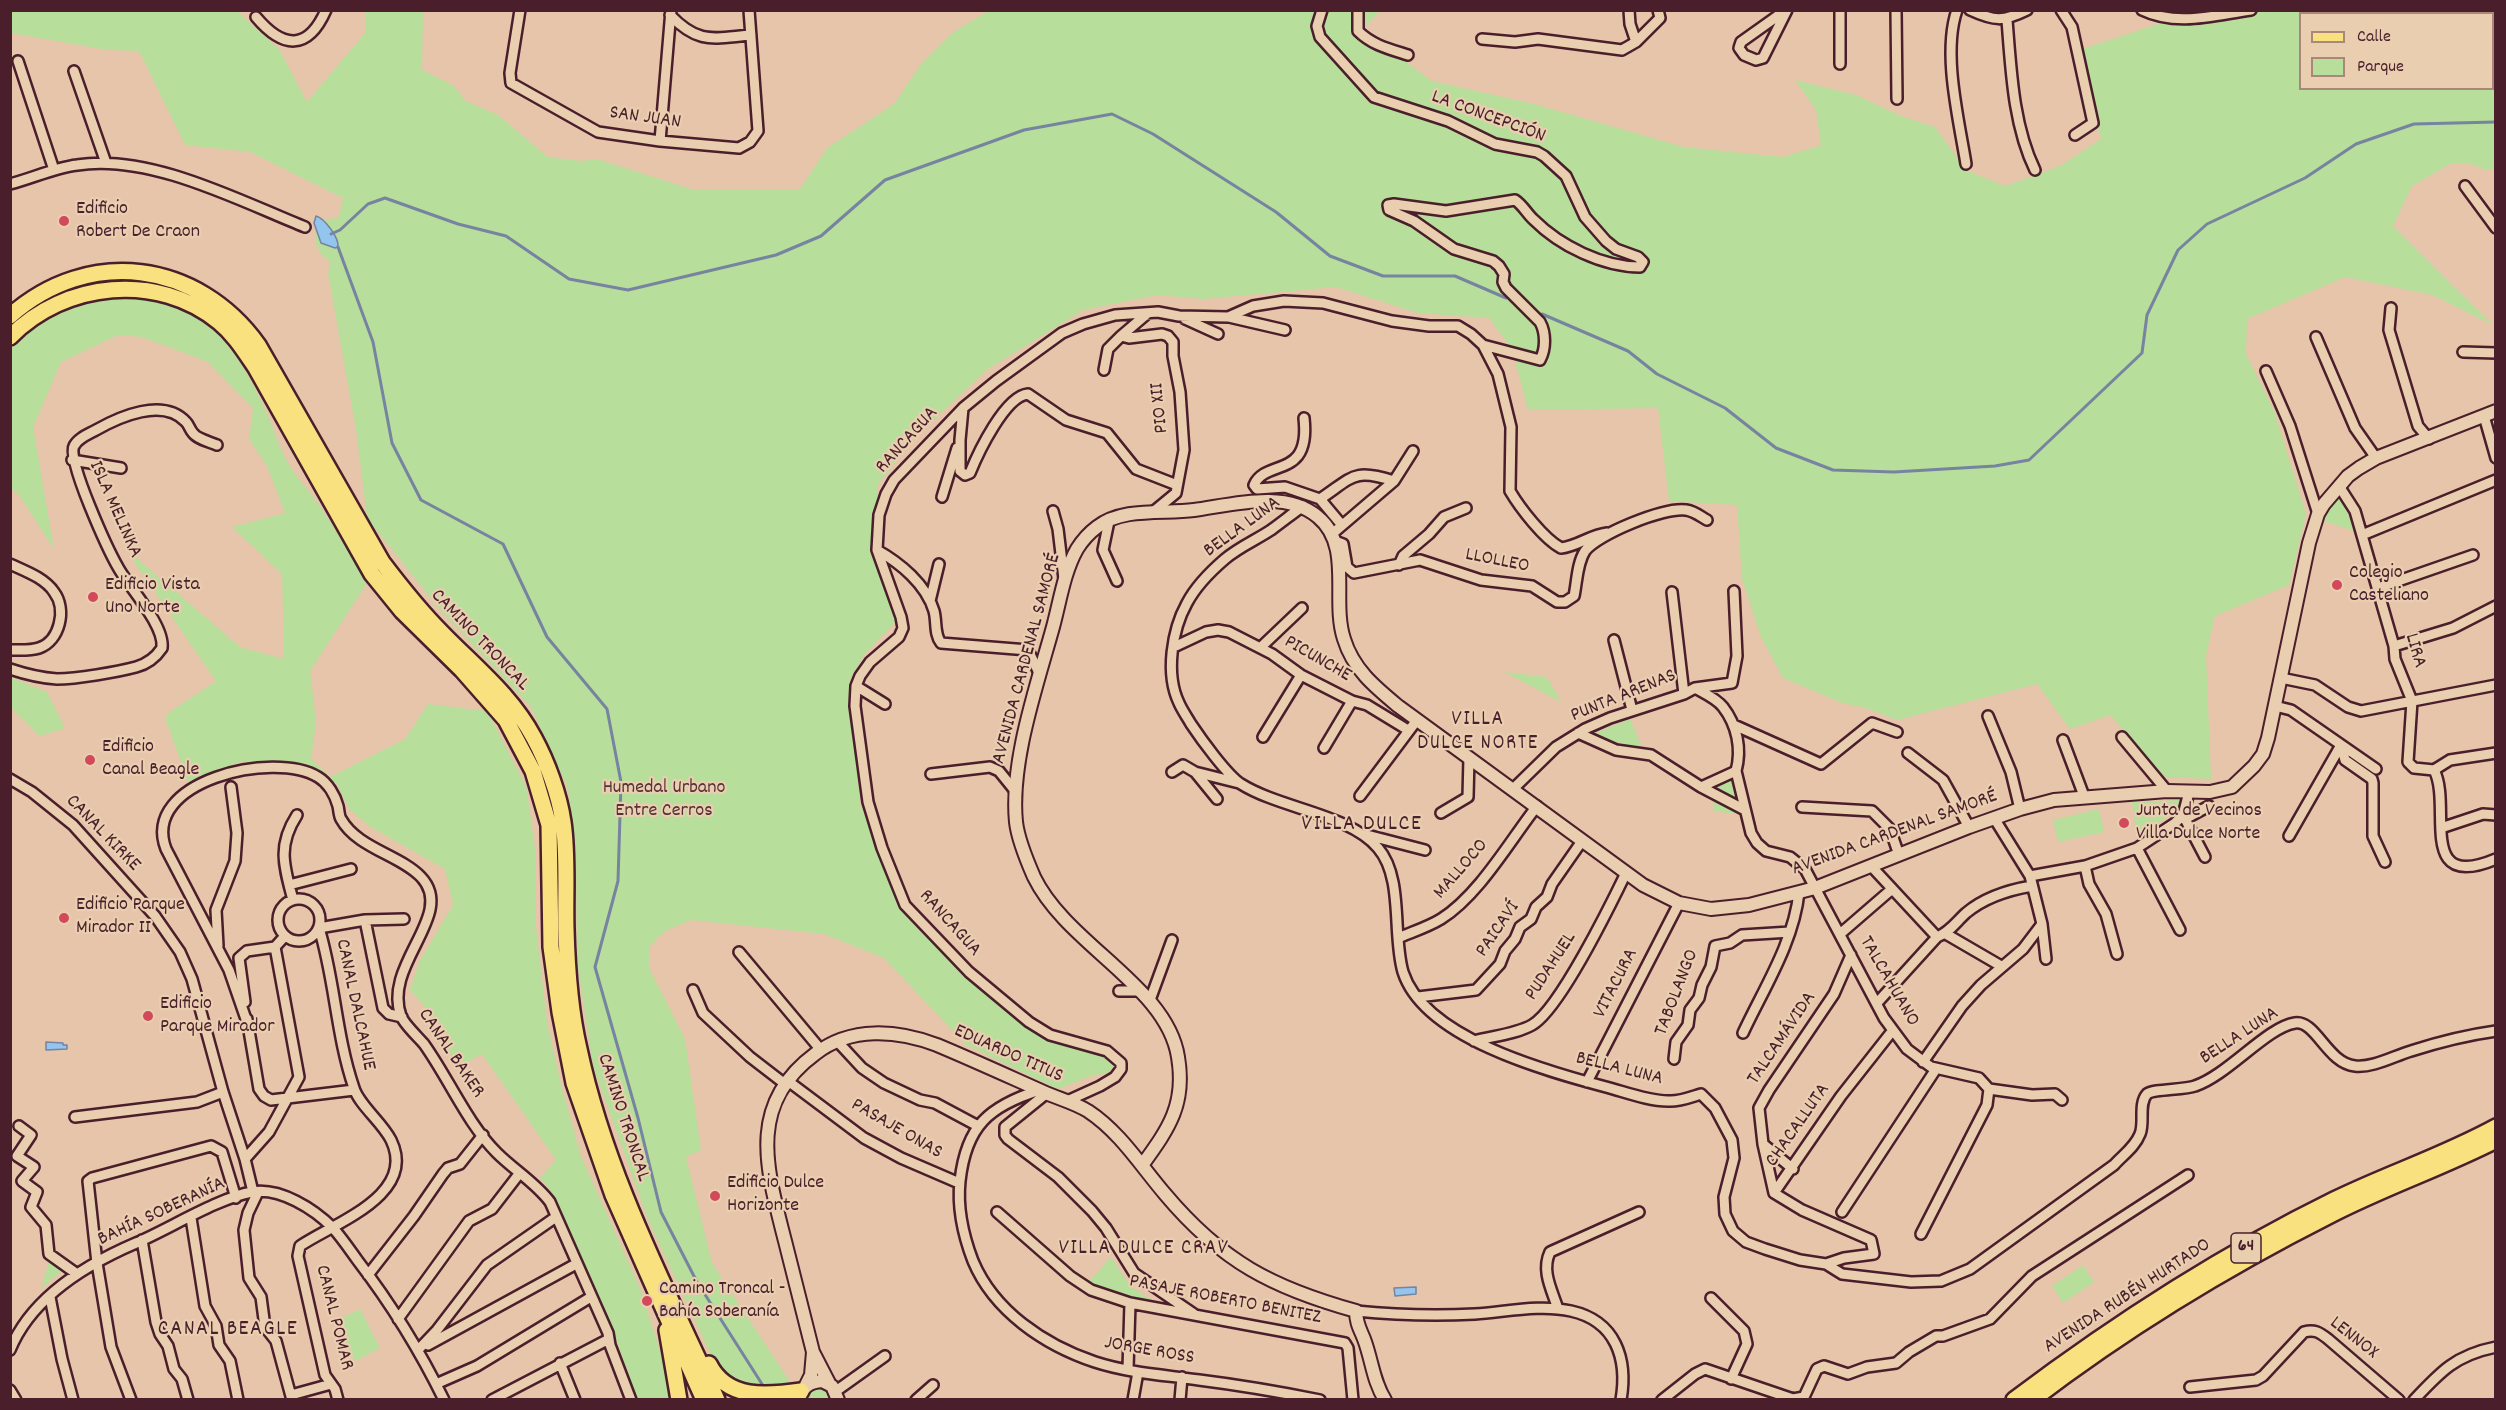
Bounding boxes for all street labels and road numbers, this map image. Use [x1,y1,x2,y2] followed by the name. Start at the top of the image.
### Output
[1428,86,1548,150] street label: LA CONCEPCIÓN
[608,102,682,136] street label: SAN JUAN
[1146,381,1176,435] street label: PIO XII
[872,403,944,479] street label: RANCAGUA
[82,458,146,562] street label: ISLA MELINKA
[1200,492,1286,564] street label: BELLA LUNA
[1463,544,1531,580] street label: LLOLLEO
[988,551,1068,767] street label: AVENIDA CARDENAL SAMORÉ
[424,585,534,697] street label: CAMINO TRONCAL
[1279,631,1355,689] street label: PICUNCHE
[2398,631,2430,671] street label: LIRA
[1568,665,1680,729] street label: PUNTA ARENAS
[1789,786,2001,882] street label: AVENIDA CARDENAL SAMORÉ
[59,790,145,878] street label: CANAL KIRKE
[1429,835,1495,905] street label: MALLOCO
[913,886,985,962] street label: RANCAGUA
[1472,897,1526,963] street label: PAICAVÍ
[1521,928,1583,1006] street label: PUDAHUEL
[1853,933,1923,1031] street label: TALCAHUANO
[328,937,380,1073] street label: CANAL DALCAHUE
[1589,945,1645,1023] street label: VITACURA
[1651,946,1705,1040] street label: TABOLANGO
[1743,988,1823,1090] street label: TALCAMÁVIDA
[2196,1003,2284,1071] street label: BELLA LUNA
[411,1005,489,1103] street label: CANAL BAKER
[950,1020,1066,1090] street label: EDUARDO TITUS
[1573,1048,1665,1092] street label: BELLA LUNA
[590,1051,654,1185] street label: CAMINO TRONCAL
[1761,1079,1837,1173] street label: CHACALLUTA
[846,1094,946,1166] street label: PASAJE ONAS
[95,1173,229,1253] street label: BAHÍA SOBERANÍA
[2231,1233,2261,1263] road number: 64
[2040,1234,2216,1360] street label: AVENIDA RUBÉN HURTADO
[308,1263,358,1373] street label: CANAL POMAR
[1127,1271,1323,1331] street label: PASAJE ROBERTO BENITEZ
[2324,1312,2382,1366] street label: LENNOX
[1102,1332,1196,1372] street label: JORGE ROSS

